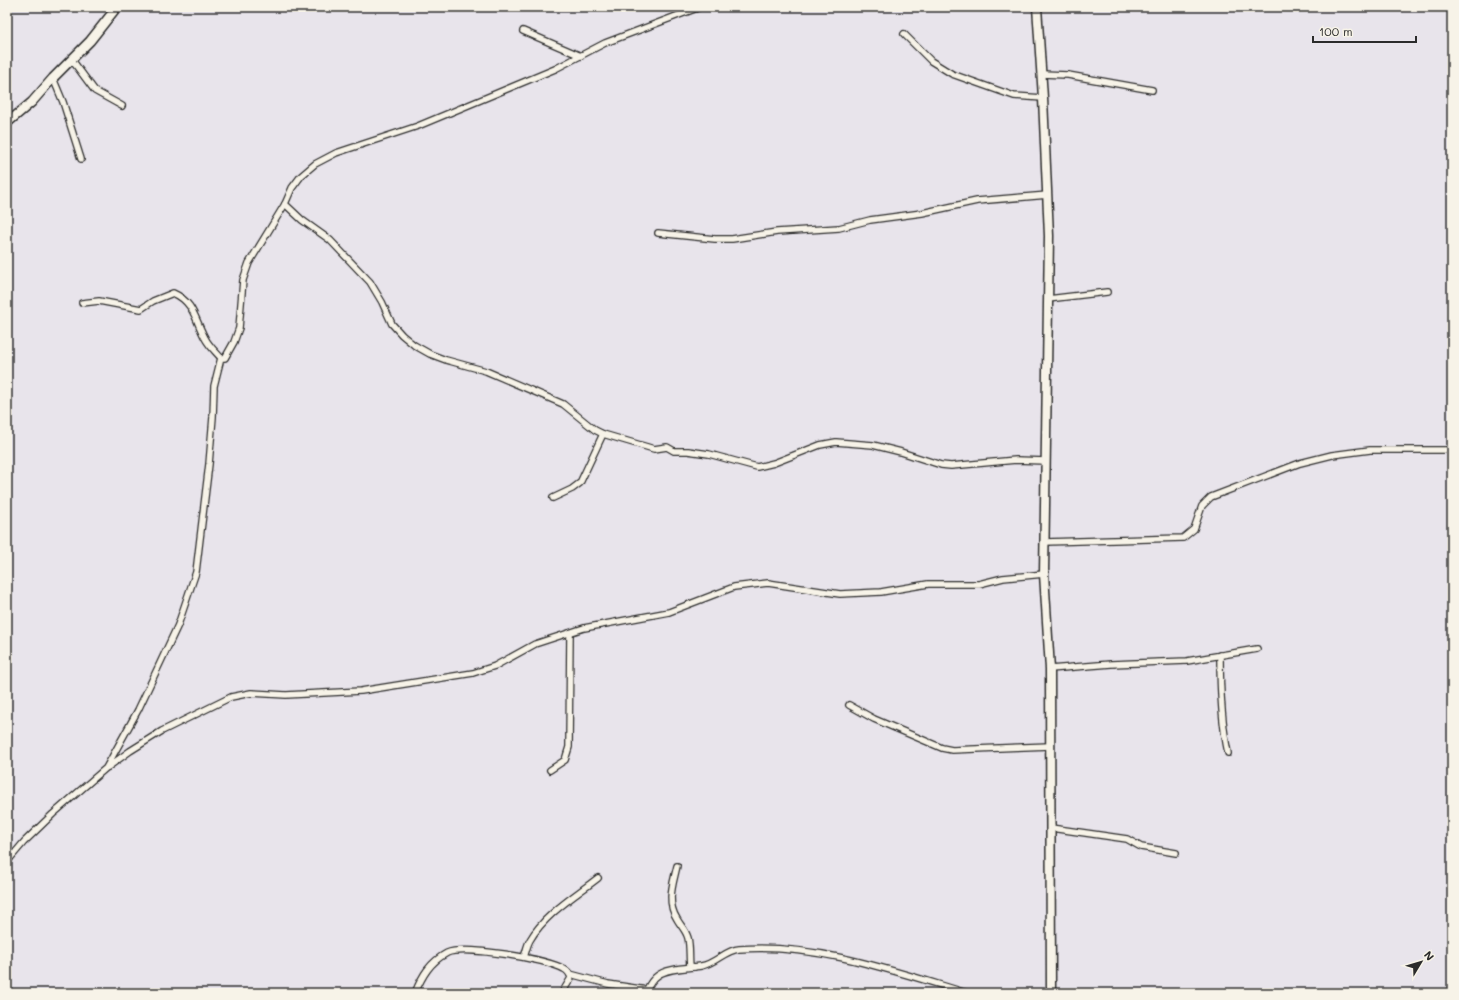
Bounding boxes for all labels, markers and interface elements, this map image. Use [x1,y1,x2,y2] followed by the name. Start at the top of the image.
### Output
[1313,18,1416,44] scale bar
[1319,23,1353,39] text: 100 m
[1401,942,1441,982] north arrow
[1421,948,1438,963] text: N

